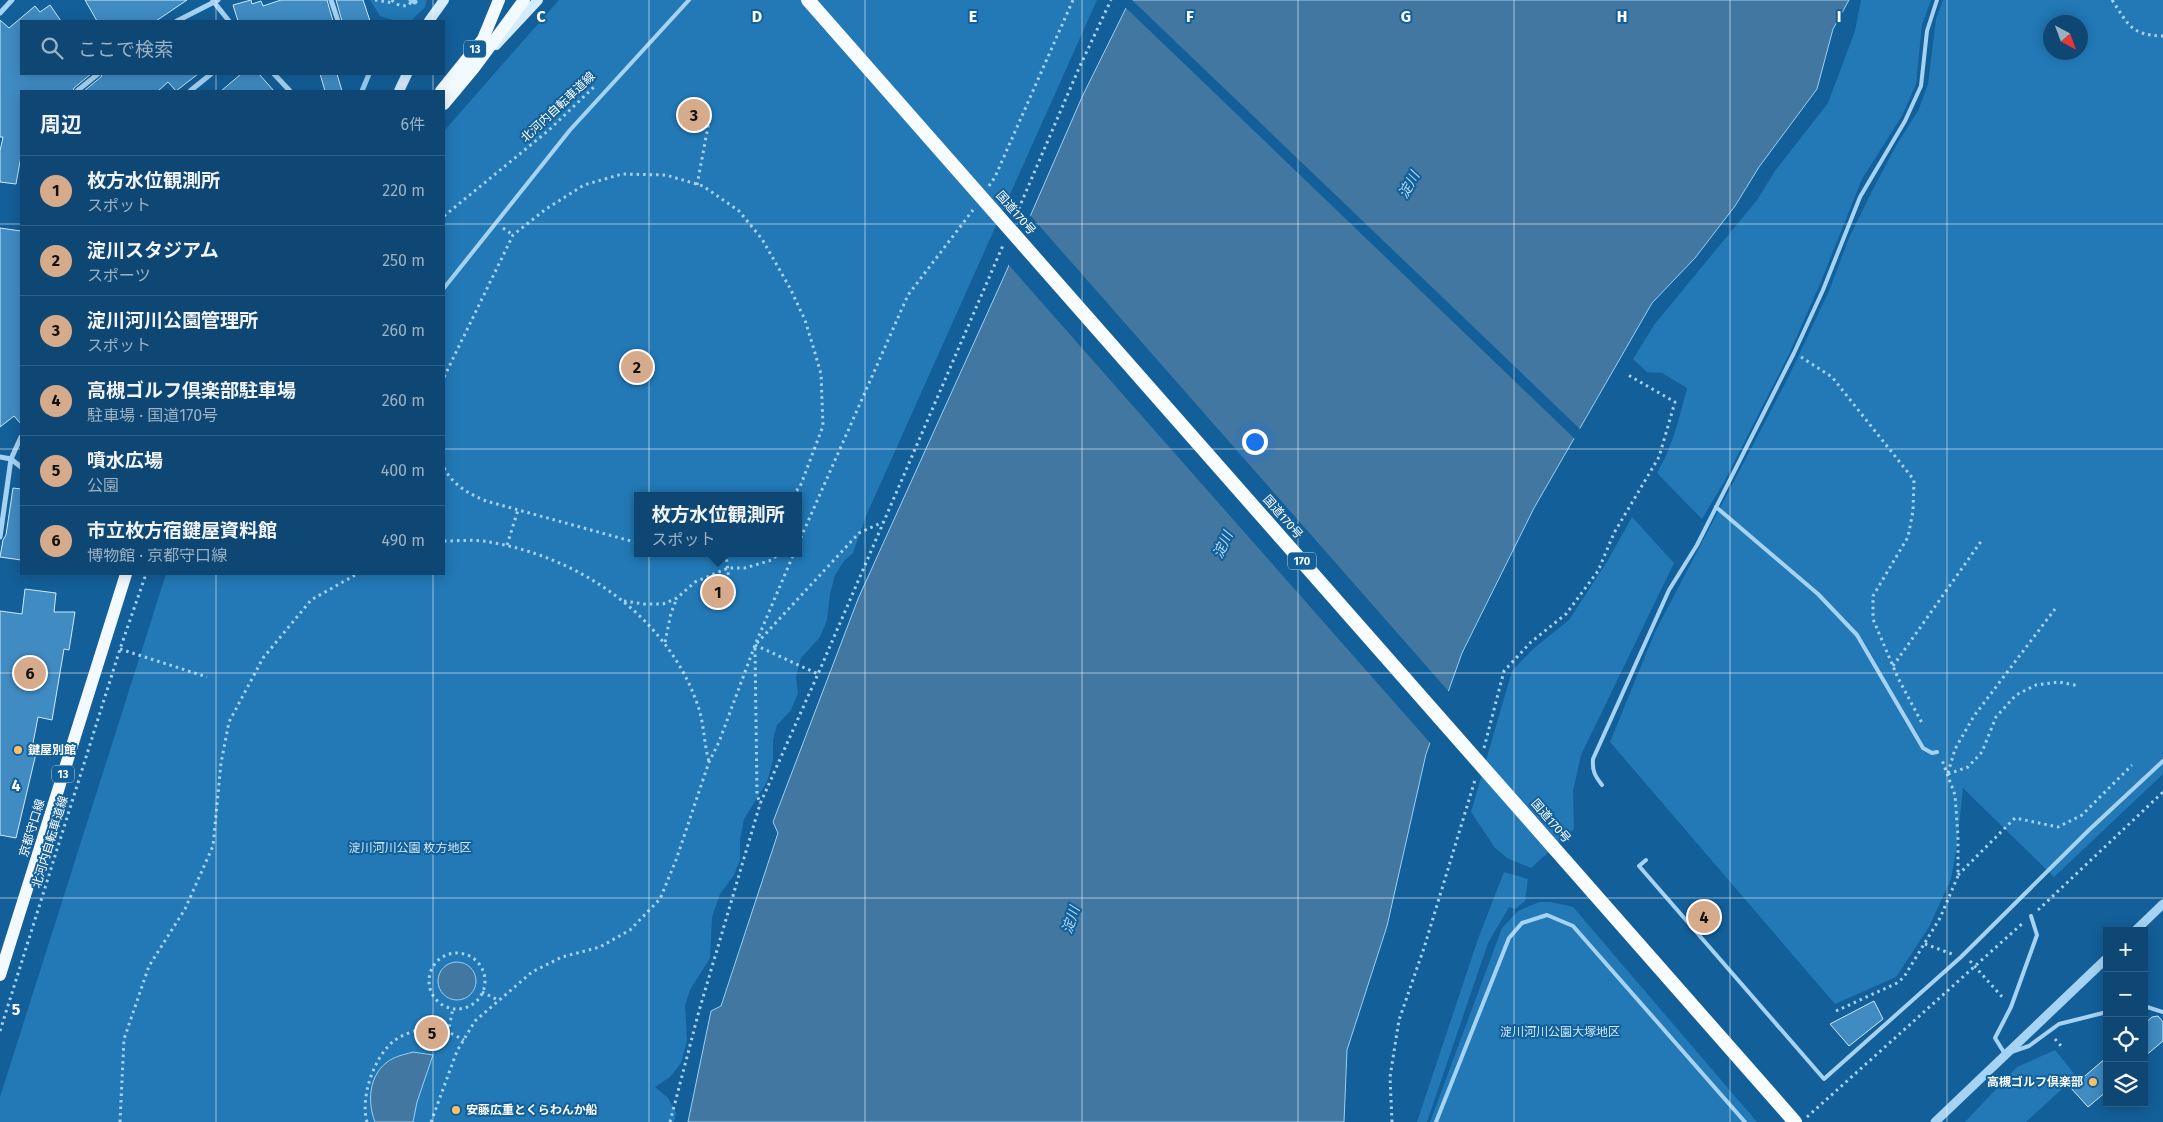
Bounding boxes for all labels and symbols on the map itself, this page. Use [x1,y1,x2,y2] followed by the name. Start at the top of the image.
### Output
[536,7,546,26] text: C
[752,7,762,26] text: D
[969,7,977,26] text: E
[1186,7,1194,26] text: F
[1401,7,1411,26] text: G
[1617,7,1627,26] text: H
[1837,7,1841,26] text: I
[2043,15,2088,60] north arrow
[464,41,486,58] road number: 13
[518,69,598,145] street label: 北河内自転車道線
[678,96,710,134] pin: 3
[1395,167,1424,201] water label: 淀川
[993,188,1039,238] street label: 国道170号
[621,348,653,386] pin: 2
[1242,429,1268,455] your location
[1260,492,1306,542] street label: 国道170号
[1209,527,1237,561] water label: 淀川
[1288,552,1316,570] road number: 170
[702,573,734,611] pin: 1
[14,654,46,692] pin: 6
[28,743,76,757] place label: 鍵屋別館
[12,744,24,756] marker: 鍵屋別館
[52,766,74,782] road number: 13
[11,776,21,795] text: 4
[29,794,71,890] street label: 北河内自転車道線
[1528,796,1574,846] street label: 国道170号
[17,797,47,859] street label: 京都守口線
[348,841,472,855] park label: 淀川河川公園 枚方地区
[1688,898,1720,936] pin: 4
[1059,902,1084,936] water label: 淀川
[12,1000,21,1019] text: 5
[416,1014,448,1052] pin: 5
[1500,1025,1620,1039] park label: 淀川河川公園大塚地区
[1987,1075,2083,1089] place label: 高槻ゴルフ倶楽部
[2087,1076,2099,1088] marker: 高槻ゴルフ倶楽部
[466,1103,598,1117] place label: 安藤広重とくらわんか船
[450,1104,462,1116] marker: 安藤広重とくらわんか船

